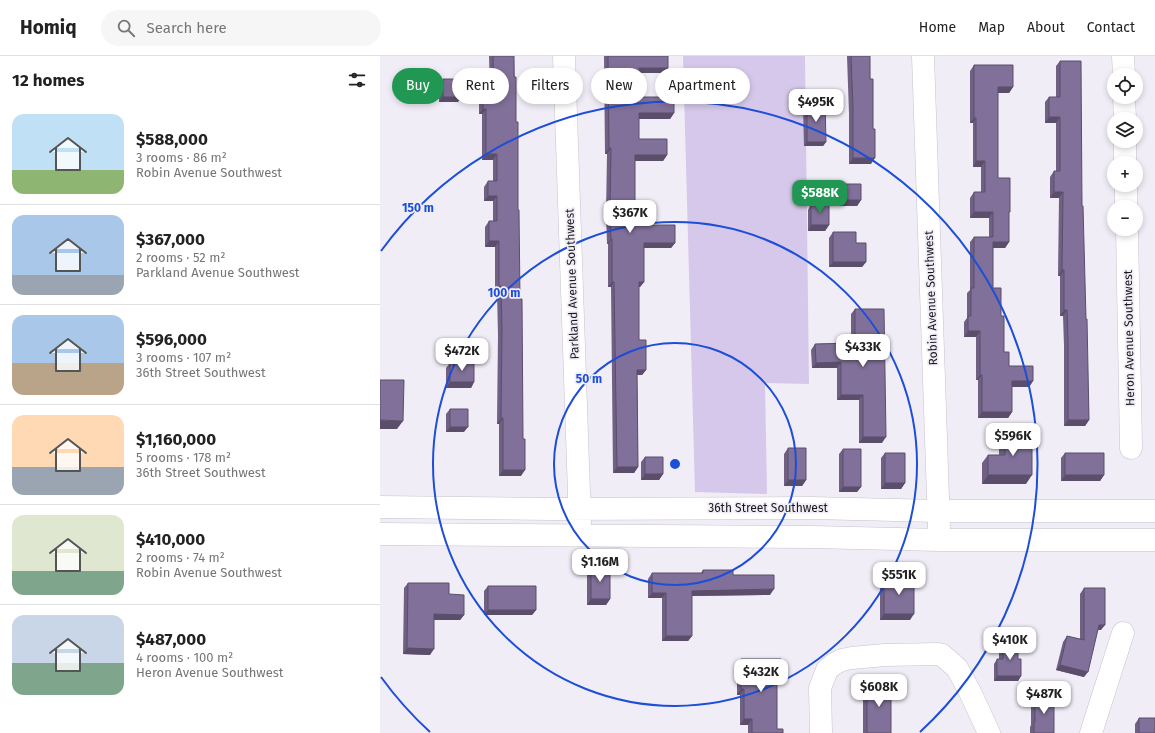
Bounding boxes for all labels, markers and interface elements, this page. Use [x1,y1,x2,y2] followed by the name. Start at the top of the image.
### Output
[101,10,381,46] search box
[20,16,77,39] text: Homiq
[115,17,137,39] icon: search
[147,19,227,37] text: Search here
[919,19,956,36] text: Home
[978,19,1005,36] text: Map
[1027,19,1065,36] text: About
[1087,19,1135,36] text: Contact
[392,68,444,104] chip: Buy
[452,68,509,104] chip: Rent
[517,68,583,104] chip: Filters
[591,68,647,104] chip: New
[655,68,750,104] chip: Apartment
[1107,68,1143,236] map controls
[1107,68,1143,104] button: locate
[346,69,368,91] icon: filters
[12,70,84,91] text: 12 homes
[788,89,844,123] pin: $495K
[798,94,834,109] text: $495K
[1107,112,1143,148] button: layers
[136,129,208,150] text: $588,000
[44,130,92,178] icon: home
[136,150,227,165] text: 3 rooms · 86 m²
[1107,156,1143,192] button: +
[136,165,282,180] text: Robin Avenue Southwest
[792,180,848,214] pin: $588K
[801,185,839,200] text: $588K
[602,200,658,234] pin: $367K
[1107,200,1143,236] button: −
[402,201,434,215] text: 150 m
[612,205,648,220] text: $367K
[562,208,582,360] street label: Parkland Avenue Southwest
[136,229,205,250] text: $367,000
[922,230,940,366] street label: Robin Avenue Southwest
[44,231,92,279] icon: home
[136,250,225,265] text: 2 rooms · 52 m²
[136,265,300,280] text: Parkland Avenue Southwest
[1121,269,1137,406] street label: Heron Avenue Southwest
[488,286,520,300] text: 100 m
[136,329,207,350] text: $596,000
[44,331,92,379] icon: home
[835,334,891,368] pin: $433K
[434,338,490,372] pin: $472K
[845,339,881,354] text: $433K
[444,343,480,358] text: $472K
[136,350,231,365] text: 3 rooms · 107 m²
[136,365,266,380] text: 36th Street Southwest
[576,372,602,386] text: 50 m
[985,423,1041,457] pin: $596K
[995,428,1031,443] text: $596K
[136,429,216,450] text: $1,160,000
[44,431,92,479] icon: home
[136,450,231,465] text: 5 rooms · 178 m²
[668,457,682,471] centre of rings
[136,465,266,480] text: 36th Street Southwest
[708,501,828,515] street label: 36th Street Southwest
[136,529,205,550] text: $410,000
[44,531,92,579] icon: home
[567,549,633,583] pin: $1.16M
[136,550,225,565] text: 2 rooms · 74 m²
[581,554,619,569] text: $1.16M
[871,562,927,596] pin: $551K
[136,565,282,580] text: Robin Avenue Southwest
[882,567,916,582] text: $551K
[982,627,1038,661] pin: $410K
[136,629,206,650] text: $487,000
[44,631,92,679] icon: home
[992,632,1028,647] text: $410K
[136,650,233,665] text: 4 rooms · 100 m²
[733,659,789,693] pin: $432K
[743,664,779,679] text: $432K
[136,665,284,680] text: Heron Avenue Southwest
[851,674,907,708] pin: $608K
[860,679,898,694] text: $608K
[1016,681,1072,715] pin: $487K
[1026,686,1062,701] text: $487K

